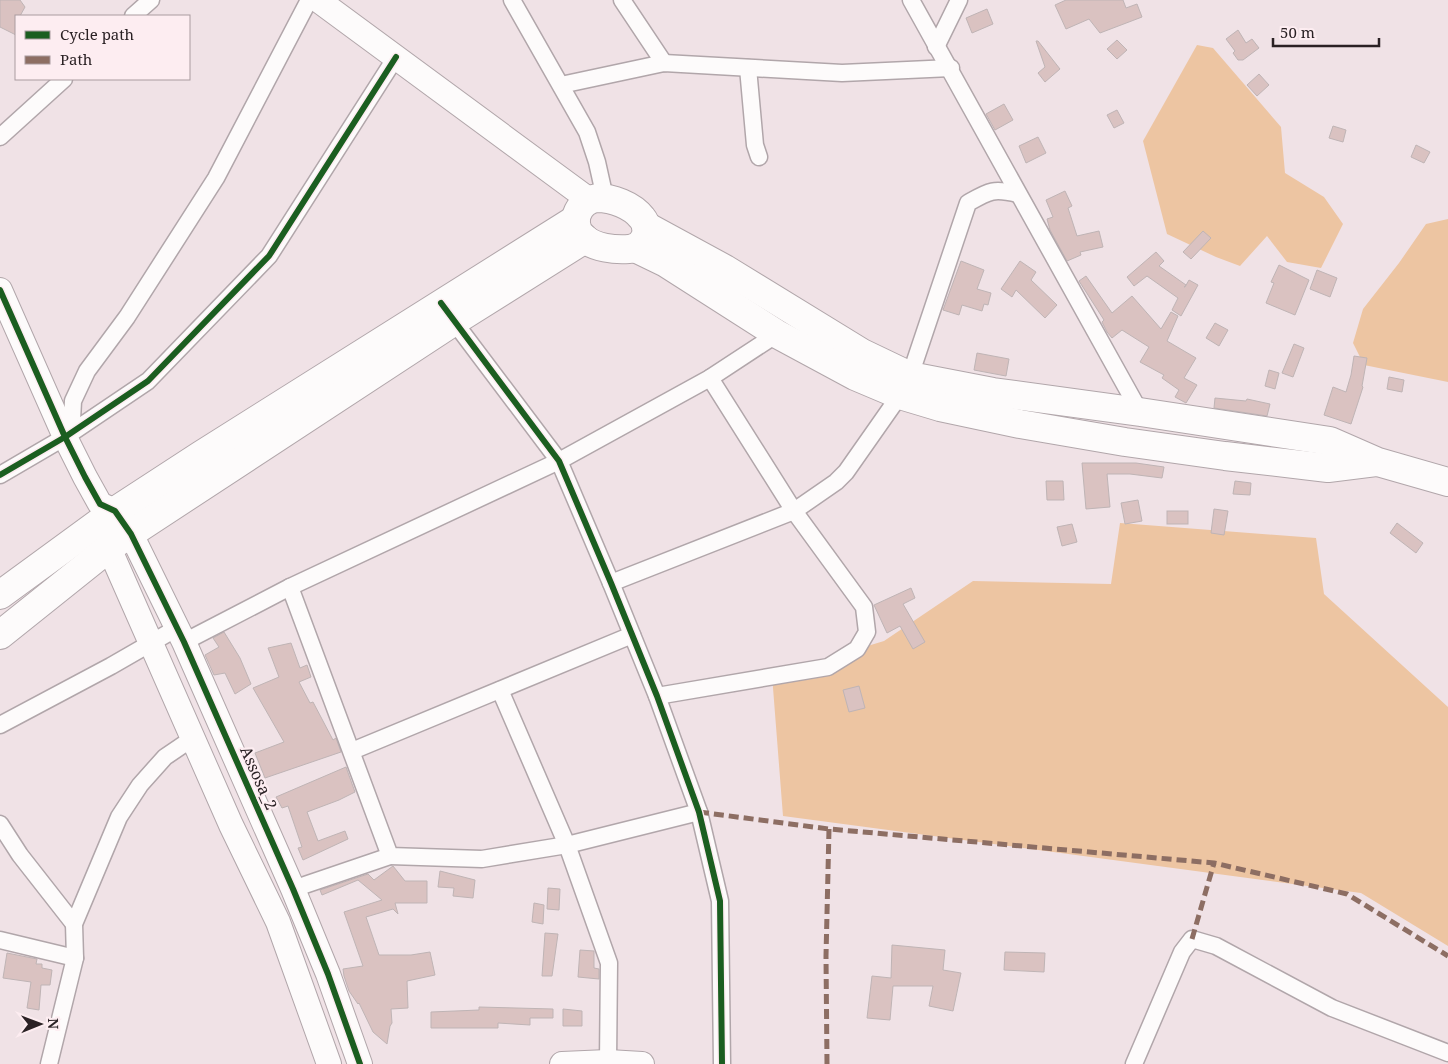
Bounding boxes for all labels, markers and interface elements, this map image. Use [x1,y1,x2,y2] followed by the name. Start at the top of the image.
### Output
[15,15,190,80] legend
[1273,15,1379,47] scale bar
[1280,22,1315,42] text: 50 m
[60,24,135,44] text: Cycle path
[60,49,93,69] text: Path
[235,743,283,813] street label: Assosa_2
[15,999,65,1049] north arrow
[44,1018,63,1029] text: N

